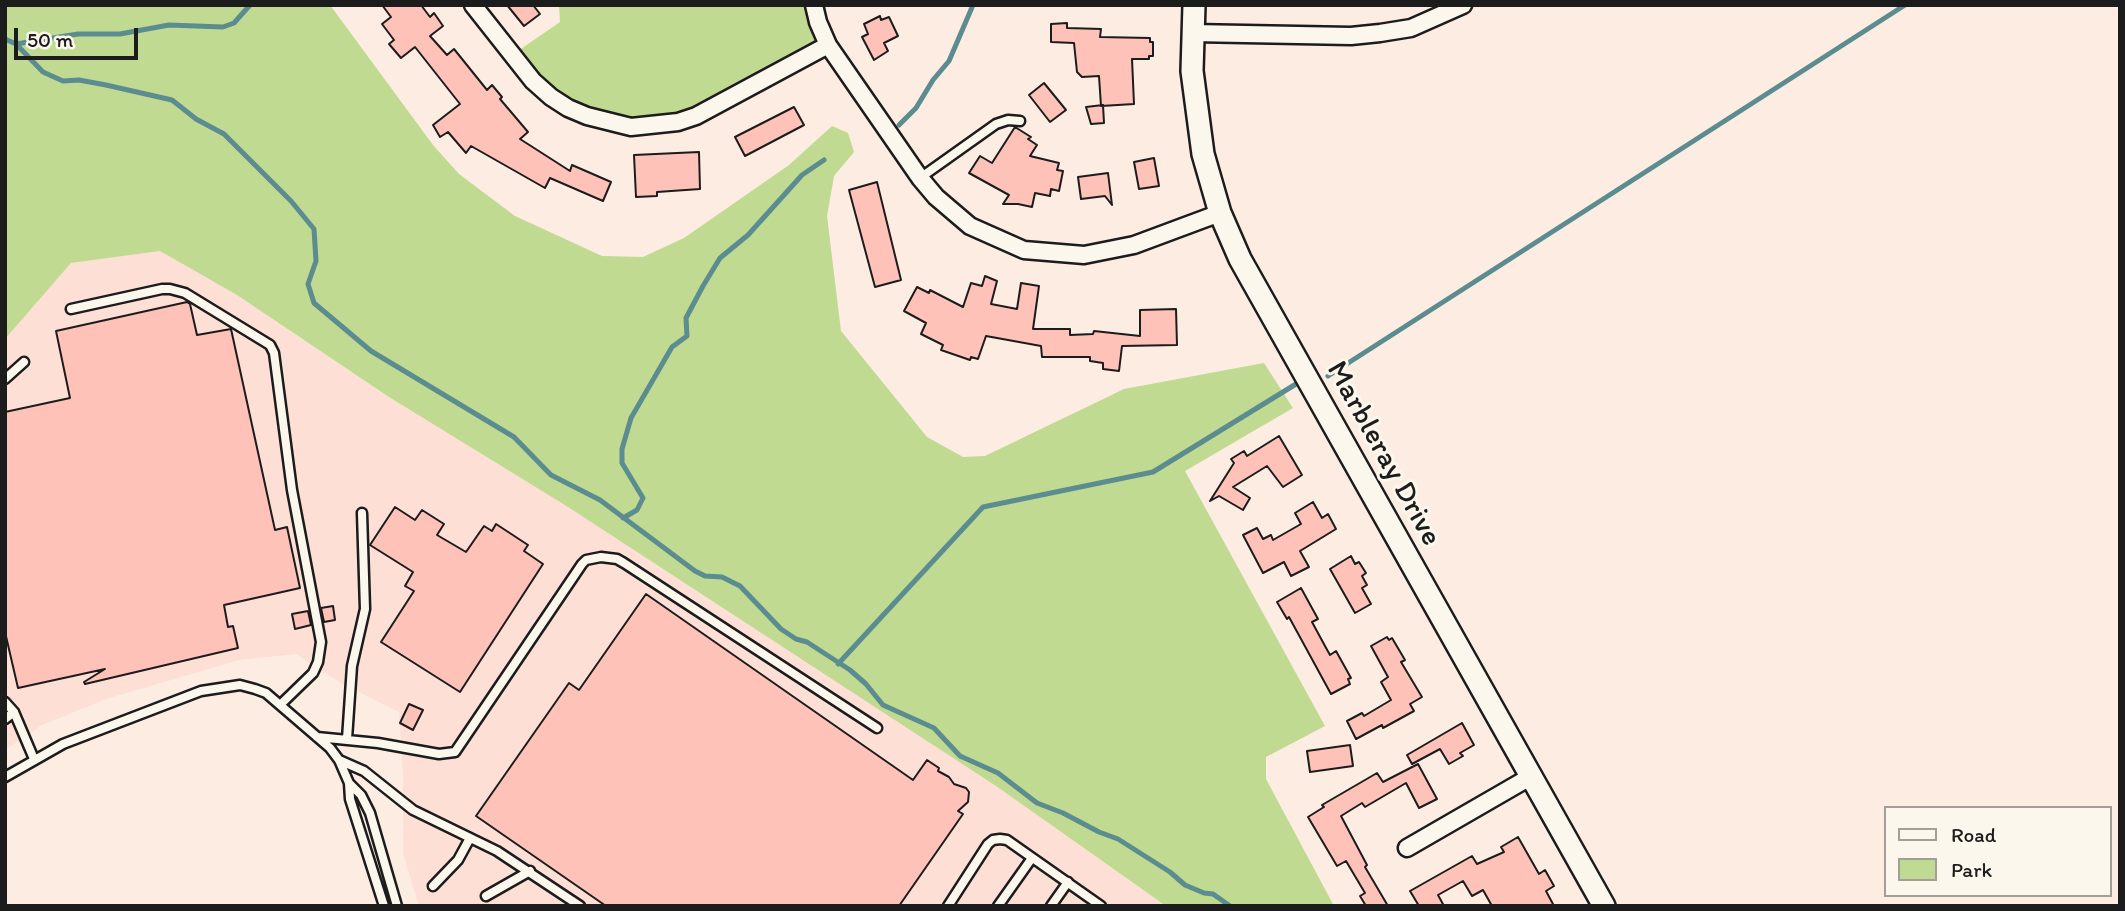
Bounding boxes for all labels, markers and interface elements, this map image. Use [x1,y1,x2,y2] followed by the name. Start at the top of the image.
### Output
[18,14,142,58] scale bar
[27,27,73,52] text: 50 m
[1317,355,1449,553] street label: Marbleray Drive
[1884,806,2111,897] legend
[1951,822,1996,847] text: Road
[1951,857,1992,882] text: Park

